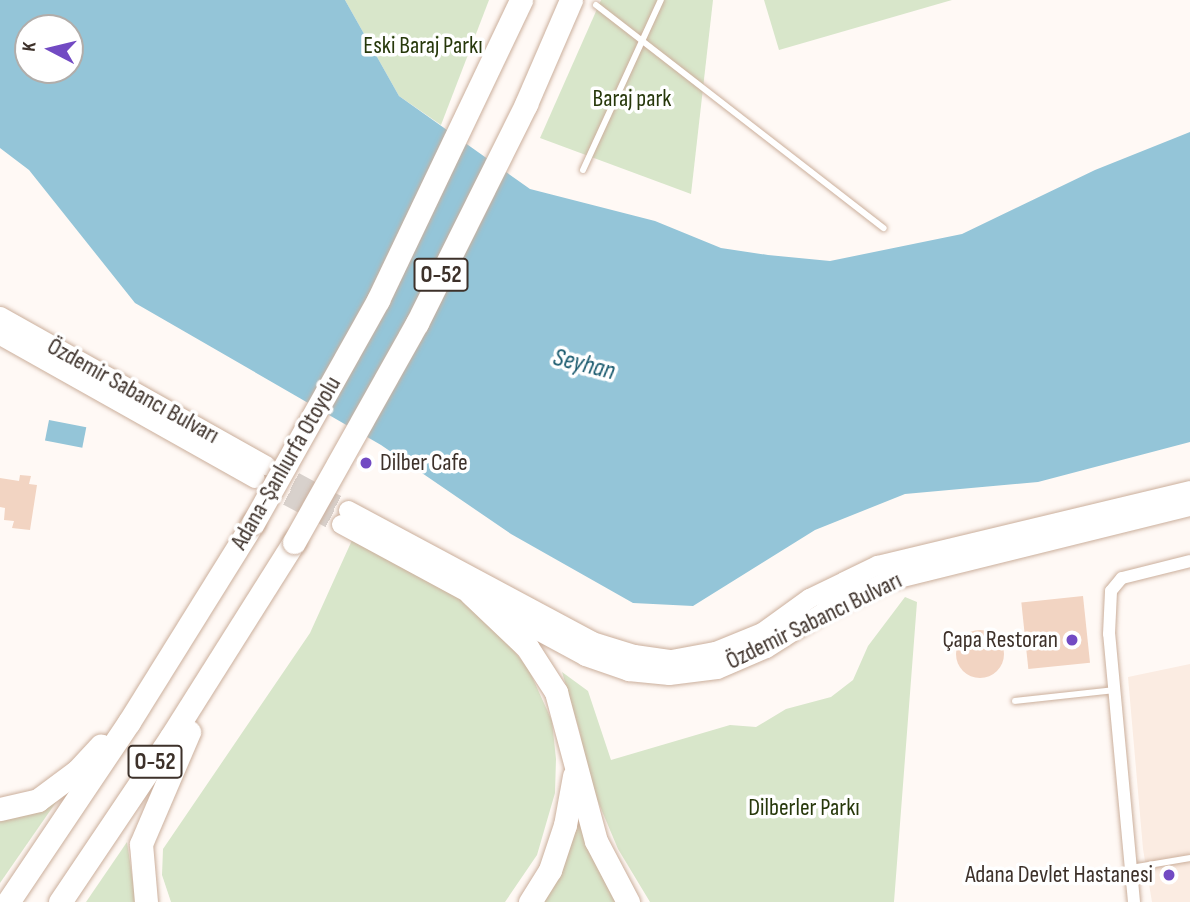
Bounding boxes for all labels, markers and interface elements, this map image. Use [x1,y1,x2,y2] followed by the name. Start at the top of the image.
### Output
[14,14,84,84] north arrow
[363,32,483,60] park label: Eski Baraj Parkı
[18,41,42,53] text: K
[592,85,672,113] park label: Baraj park
[413,256,469,294] road number: O-52
[42,332,224,450] street label: Özdemir Sabancı Bulvarı
[550,342,618,388] water label: Seyhan
[225,371,347,555] street label: Adana-Şanlıurfa Otoyolu
[380,449,468,477] place label: Dilber Cafe
[358,455,374,471] marker: Dilber Cafe
[722,566,906,676] street label: Özdemir Sabancı Bulvarı
[942,626,1058,654] place label: Çapa Restoran
[1064,632,1080,648] marker: Çapa Restoran
[127,742,183,782] road number: O-52
[748,794,860,822] park label: Dilberler Parkı
[965,861,1153,889] place label: Adana Devlet Hastanesi
[1159,865,1179,885] marker: Adana Devlet Hastanesi

